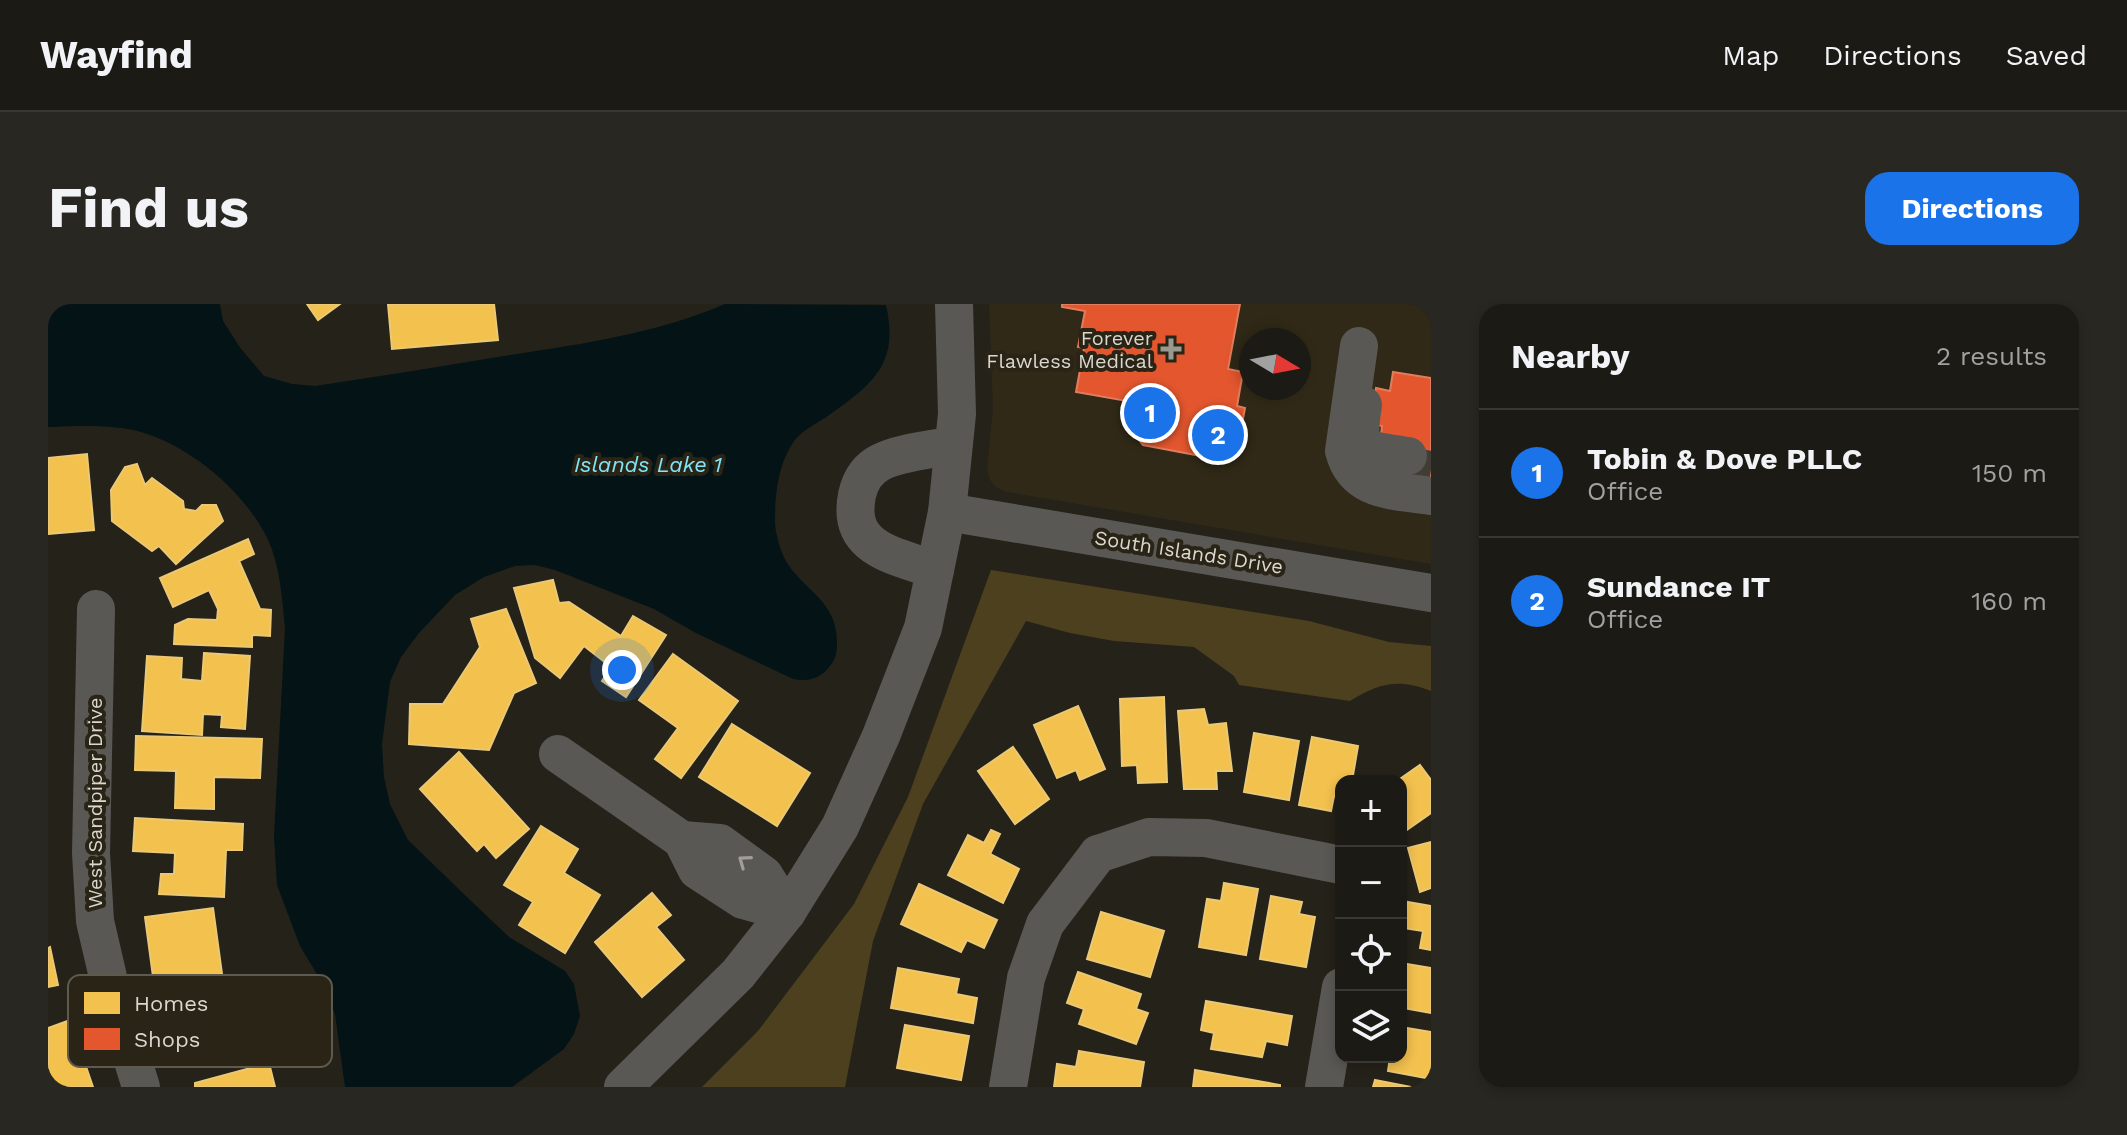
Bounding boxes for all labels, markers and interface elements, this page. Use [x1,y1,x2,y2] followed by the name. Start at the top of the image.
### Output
[40,33,193,77] text: Wayfind
[1722,39,1779,72] text: Map
[1823,39,1962,72] text: Directions
[2006,39,2087,72] text: Saved
[1865,172,2079,245] button: Directions
[48,175,249,241] text: Find us
[986,326,1153,373] place label: Forever Flawless Medical
[1239,328,1311,400] north arrow
[1511,336,1630,376] text: Nearby
[1160,338,1182,360] marker: Forever Flawless Medical
[1936,341,2047,371] text: 2 results
[1124,383,1176,443] pin: 1
[1192,405,1244,465] pin: 2
[1587,441,1862,476] text: Tobin & Dove PLLC
[574,452,723,477] water label: Islands Lake 1
[1531,458,1543,488] text: 1
[1972,458,2047,488] text: 150 m
[1587,476,1663,506] text: Office
[1093,525,1285,579] street label: South Islands Drive
[1587,569,1770,604] text: Sundance IT
[1529,586,1545,616] text: 2
[1971,586,2047,616] text: 160 m
[1587,604,1663,634] text: Office
[602,650,642,690] your location
[83,698,107,908] street label: West Sandpiper Drive
[1335,775,1407,1063] map controls
[1335,775,1407,847] button: +
[1335,847,1407,919] button: −
[739,856,753,871] one-way arrow
[1335,919,1407,991] button: locate
[68,975,332,1067] legend
[134,991,208,1016] text: Homes
[1335,991,1407,1063] button: layers
[134,1027,200,1052] text: Shops

